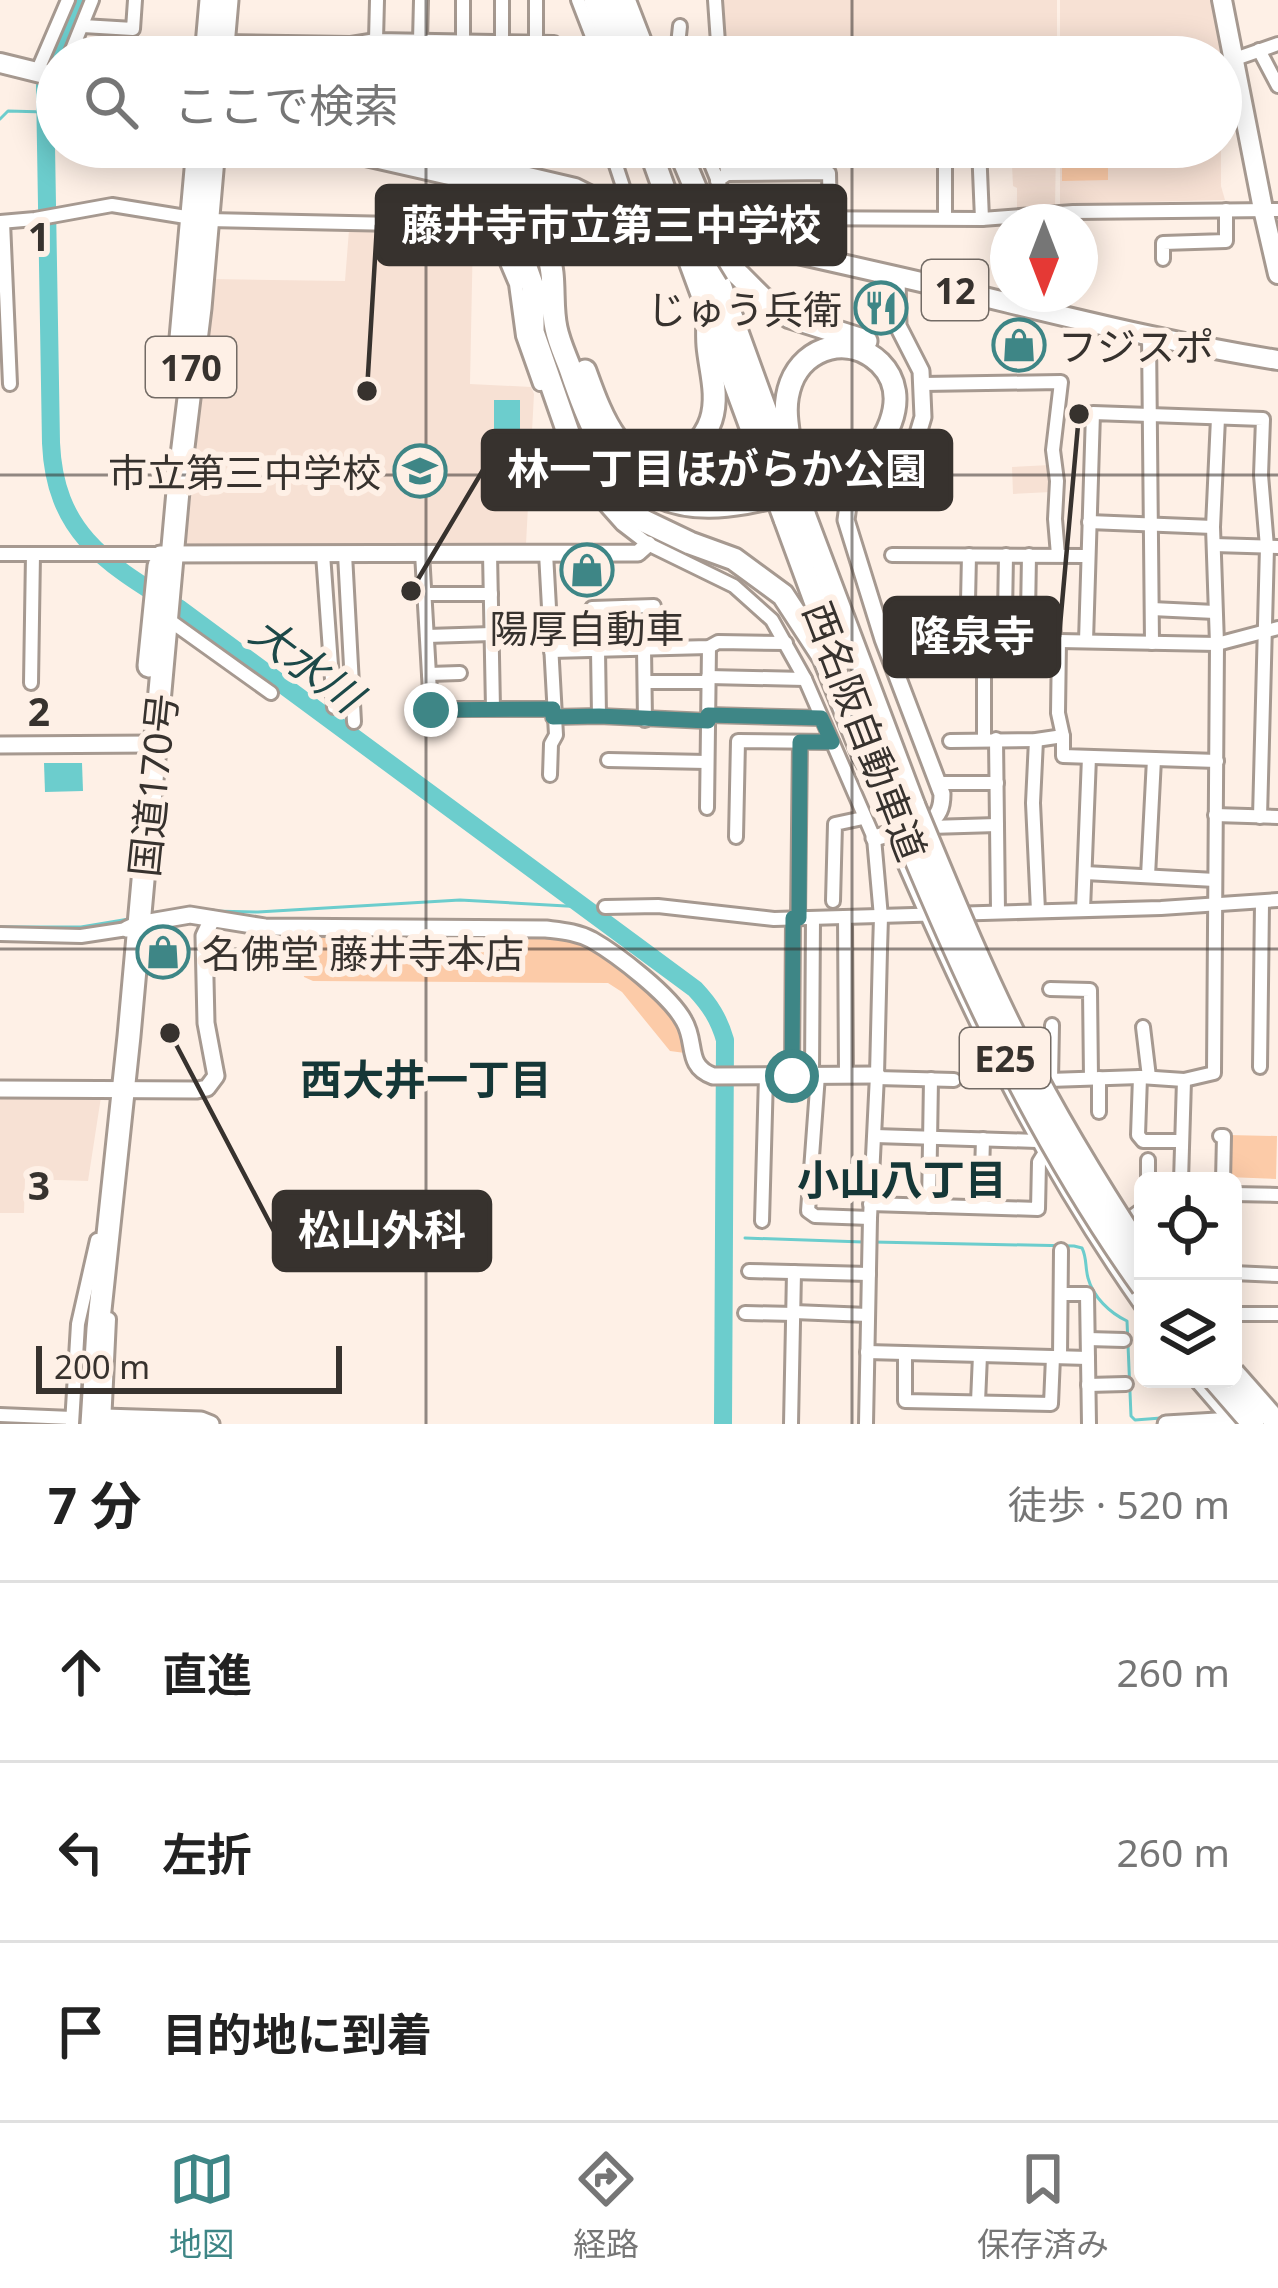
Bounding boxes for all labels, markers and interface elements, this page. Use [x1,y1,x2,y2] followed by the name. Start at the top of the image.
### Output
[36,36,1242,168] search box
[78,69,144,135] icon: search
[174,74,399,135] text: ここで検索
[377,186,845,264] callout: 藤井寺市立第三中学校
[401,195,821,252] text: 藤井寺市立第三中学校
[990,204,1098,312] north arrow
[28,209,50,262] text: 1
[922,260,988,320] road number: 12
[853,280,909,336] restaurant icon: じゅう兵衛
[647,282,842,335] place label: じゅう兵衛
[991,317,1047,373] shop icon: フジスポ
[1058,319,1214,372] place label: フジスポ
[146,337,236,397] road number: 170
[483,431,951,509] callout: 林一丁目ほがらか公園
[507,439,927,496] text: 林一丁目ほがらか公園
[392,443,448,499] school or university icon: 市立第三中学校
[108,445,381,498] place label: 市立第三中学校
[559,542,615,598] shop icon: 陽厚自動車
[792,594,940,868] street label: 西名阪自動車道
[885,598,1059,676] callout: 隆泉寺
[489,601,685,654] place label: 陽厚自動車
[240,602,378,726] water label: 大水川
[909,606,1035,663] text: 隆泉寺
[404,683,458,737] route end
[28,684,50,737] text: 2
[116,691,188,879] street label: 国道170号
[135,924,191,980] shop icon: 名佛堂 藤井寺本店
[202,926,524,979] place label: 名佛堂 藤井寺本店
[960,1028,1050,1088] road number: E25
[765,1049,819,1103] route start
[300,1050,552,1107] district label: 西大井一丁目
[797,1150,1007,1207] district label: 小山八丁目
[28,1158,50,1211] text: 3
[1134,1172,1242,1388] map controls
[1134,1172,1242,1280] button: locate
[274,1192,490,1270] callout: 松山外科
[298,1200,466,1257] text: 松山外科
[1134,1280,1242,1388] button: layers
[36,1340,342,1393] scale bar
[54,1344,150,1389] text: 200 m
[48,1469,141,1539] text: 7 分
[1008,1477,1230,1530] text: 徒歩 · 520 m
[48,1639,114,1705] icon: ahead
[162,1643,252,1704] text: 直進
[1116,1645,1230,1698] text: 260 m
[48,1819,114,1885] icon: left
[162,1823,252,1884] text: 左折
[1116,1825,1230,1878] text: 260 m
[48,1999,114,2065] icon: arrive
[162,2003,432,2064] text: 目的地に到着
[169,2146,235,2266] tab: 地図
[573,2146,639,2266] tab: 経路
[977,2146,1109,2266] tab: 保存済み

